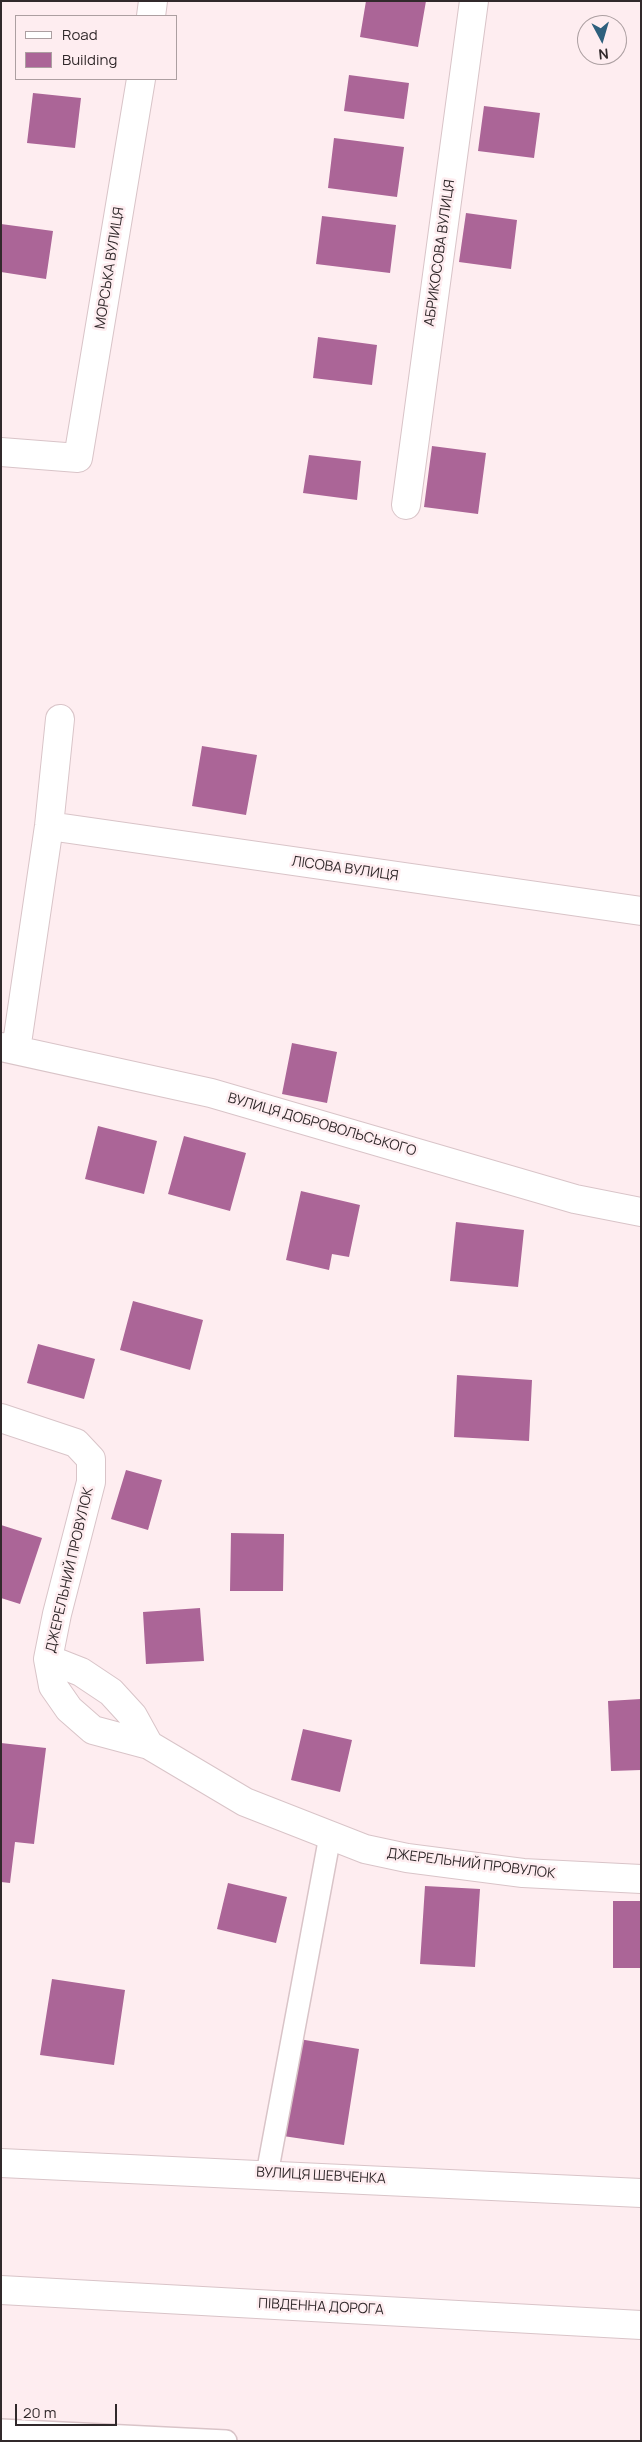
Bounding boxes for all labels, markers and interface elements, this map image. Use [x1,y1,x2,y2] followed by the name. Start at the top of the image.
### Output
[15,15,178,80] legend
[577,15,627,65] north arrow
[62,24,98,45] text: Road
[598,44,610,64] text: N
[62,49,117,70] text: Building
[421,179,459,327] street label: АБРИКОСОВА ВУЛИЦЯ
[92,206,128,330] street label: МОРСЬКА ВУЛИЦЯ
[291,853,399,885] street label: ЛІСОВА ВУЛИЦЯ
[226,1090,418,1160] street label: ВУЛИЦЯ ДОБРОВОЛЬСЬКОГО
[43,1486,97,1654] street label: ДЖЕРЕЛЬНИЙ ПРОВУЛОК
[386,1845,556,1883] street label: ДЖЕРЕЛЬНИЙ ПРОВУЛОК
[256,2164,386,2188] street label: ВУЛИЦЯ ШЕВЧЕНКА
[258,2295,384,2319] street label: ПІВДЕННА ДОРОГА
[18,2394,120,2426] scale bar
[23,2402,56,2423] text: 20 m

